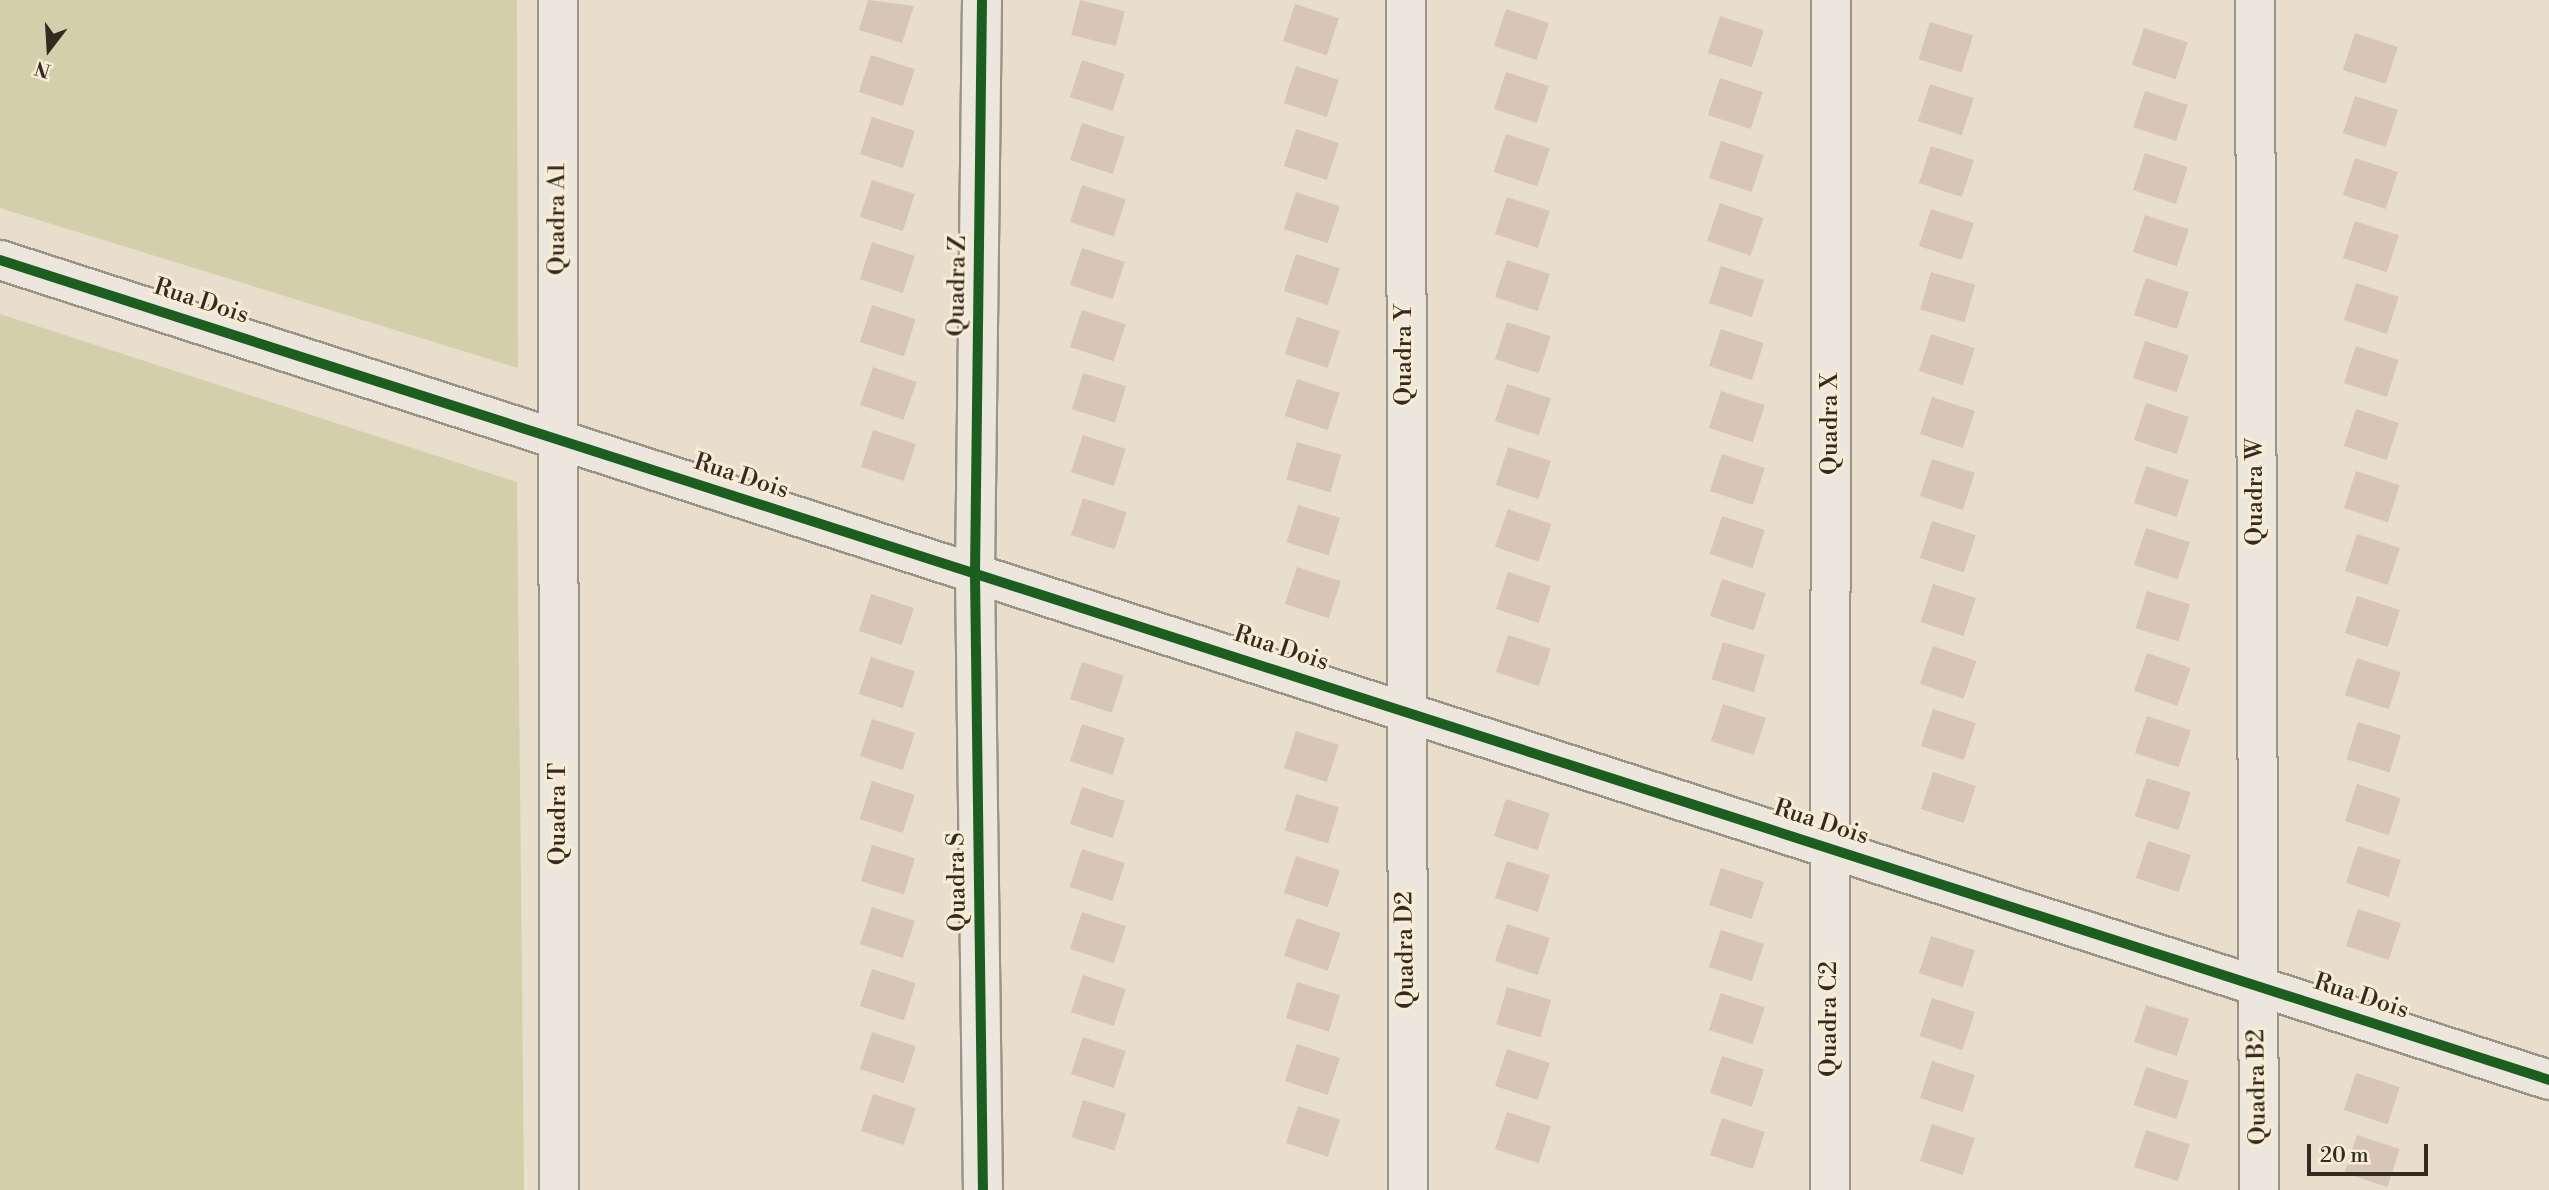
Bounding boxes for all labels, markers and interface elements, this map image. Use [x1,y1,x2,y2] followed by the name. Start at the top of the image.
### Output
[14,14,84,84] north arrow
[32,55,54,83] text: N
[544,163,572,275] street label: Quadra A1
[943,235,973,337] street label: Quadra Z
[150,273,252,331] street label: Rua Dois
[1391,304,1419,406] street label: Quadra Y
[1817,373,1845,475] street label: Quadra X
[2242,438,2270,546] street label: Quadra W
[690,448,792,506] street label: Rua Dois
[1230,620,1332,678] street label: Rua Dois
[545,763,573,865] street label: Quadra T
[1770,794,1872,852] street label: Rua Dois
[943,832,973,932] street label: Quadra S
[1391,891,1421,1009] street label: Quadra D2
[1816,961,1844,1077] street label: Quadra C2
[2310,968,2412,1026] street label: Rua Dois
[2243,1029,2273,1145] street label: Quadra B2
[2311,1130,2432,1174] scale bar
[2320,1143,2369,1169] text: 20 m

